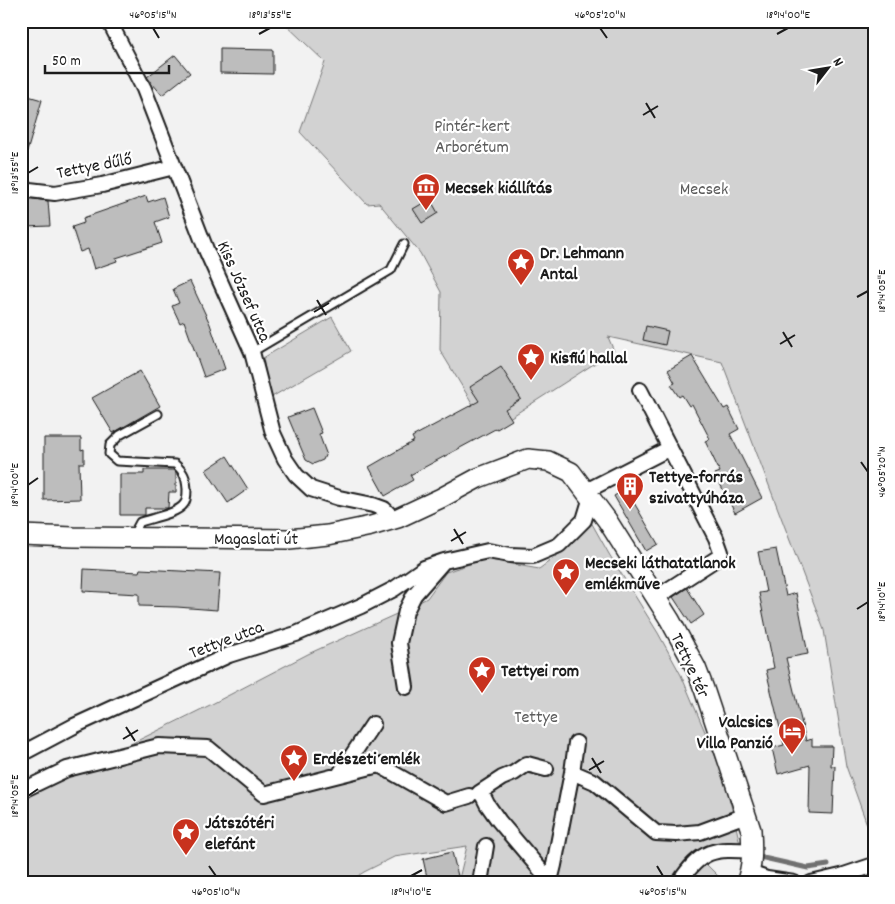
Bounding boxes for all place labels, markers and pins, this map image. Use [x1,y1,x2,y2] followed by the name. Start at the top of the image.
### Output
[411,172,441,211] museum icon: Mecsek kiállítás
[445,177,553,202] place label: Mecsek kiállítás
[540,242,624,288] place label: Dr. Lehmann Antal
[506,247,536,286] place icon: Dr. Lehmann Antal
[516,342,546,381] place icon: Kisfiú hallal
[550,347,628,372] place label: Kisfiú hallal
[649,466,744,512] place label: Tettye-forrás szivattyúháza
[615,471,645,510] building icon: Tettye-forrás szivattyúháza
[585,552,736,598] place label: Mecseki láthatatlanok emlékműve
[551,557,581,596] place icon: Mecseki láthatatlanok emlékműve
[467,655,497,694] place icon: Tettyei rom
[501,660,579,685] place label: Tettyei rom
[697,711,773,757] place label: Valcsics Villa Panzió
[777,716,807,755] hotel icon: Valcsics Villa Panzió
[279,743,309,782] place icon: Erdészeti emlék
[313,748,421,773] place label: Erdészeti emlék
[205,812,275,858] place label: Játszótéri elefánt
[171,817,201,856] place icon: Játszótéri elefánt

